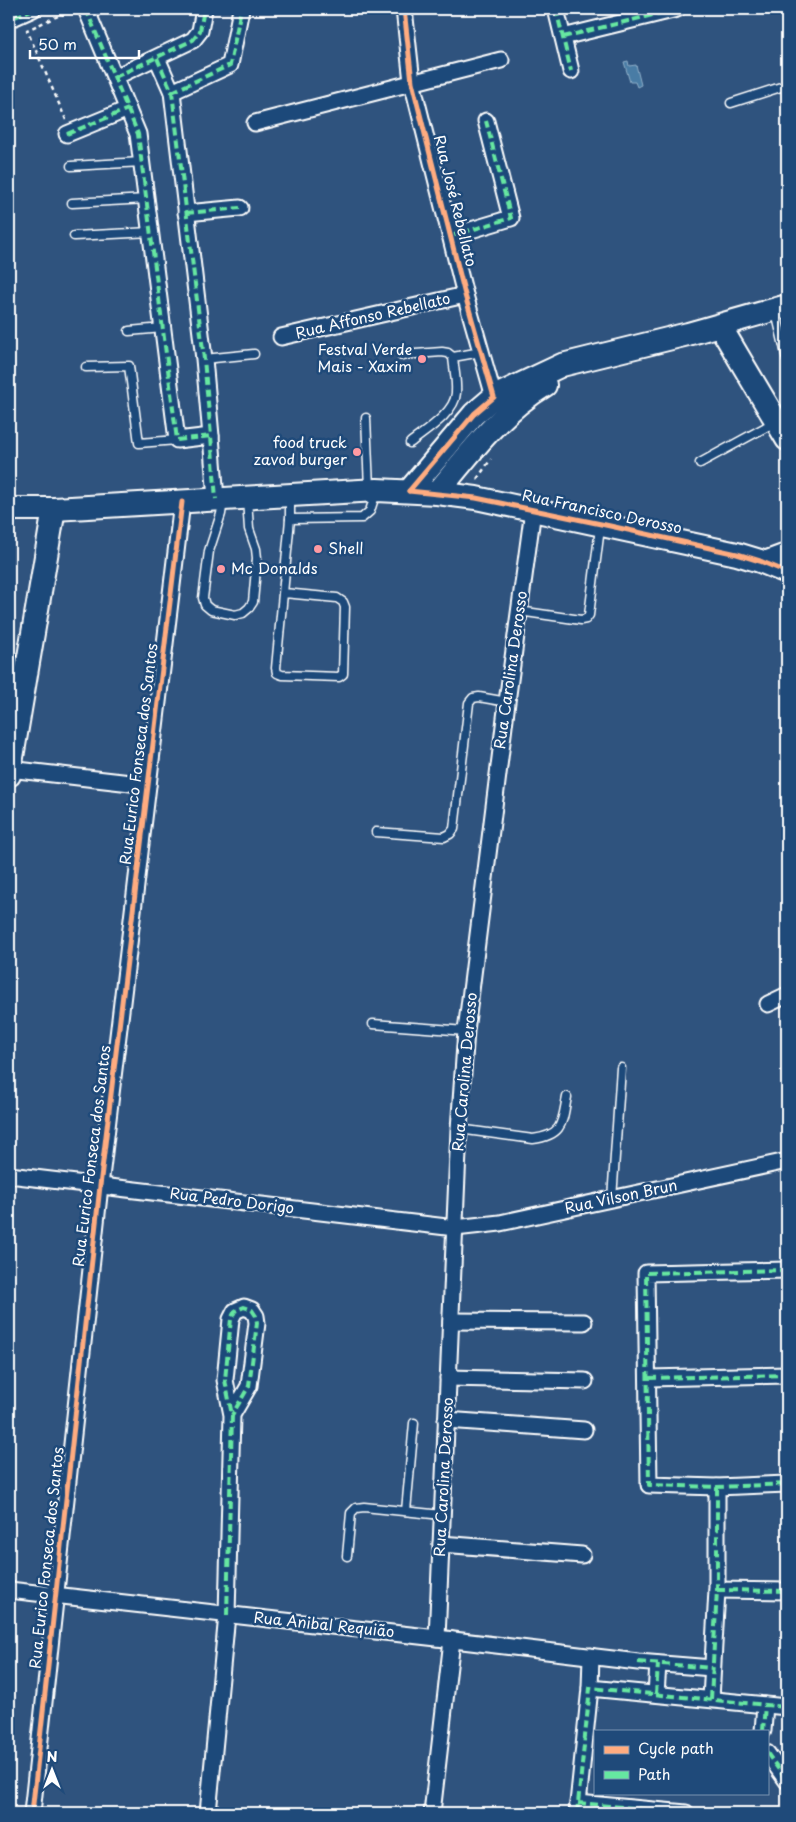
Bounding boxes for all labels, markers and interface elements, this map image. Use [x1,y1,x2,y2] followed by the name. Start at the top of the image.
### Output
[30,28,139,60] scale bar
[38,32,77,55] text: 50 m
[429,132,484,269] street label: Rua José Rebellato
[293,286,452,344] street label: Rua Affonso Rebellato
[318,337,412,377] place label: Festval Verde Mais - Xaxim
[416,353,428,365] marker: Festval Verde Mais - Xaxim
[254,430,347,470] place label: food truck zavod burger
[351,446,363,458] marker: food truck zavod burger
[520,482,684,539] street label: Rua Francisco Derosso
[328,536,363,559] place label: Shell
[312,543,324,555] marker: Shell
[231,556,318,579] place label: Mc Donalds
[215,563,227,575] marker: Mc Donalds
[487,589,532,750] street label: Rua Carolina Derosso
[113,642,163,866] street label: Rua Eurico Fonseca dos Santos
[445,991,482,1152] street label: Rua Carolina Derosso
[66,1044,116,1268] street label: Rua Eurico Fonseca dos Santos
[562,1172,679,1219] street label: Rua Vilson Brun
[169,1180,296,1219] street label: Rua Pedro Dorigo
[427,1397,458,1557] street label: Rua Carolina Derosso
[22,1446,69,1670] street label: Rua Eurico Fonseca dos Santos
[253,1605,396,1642] street label: Rua Anibal Requião
[594,1730,768,1794] legend
[638,1736,714,1759] text: Cycle path
[28,1744,78,1794] north arrow
[46,1746,58,1767] text: N
[638,1762,670,1785] text: Path

